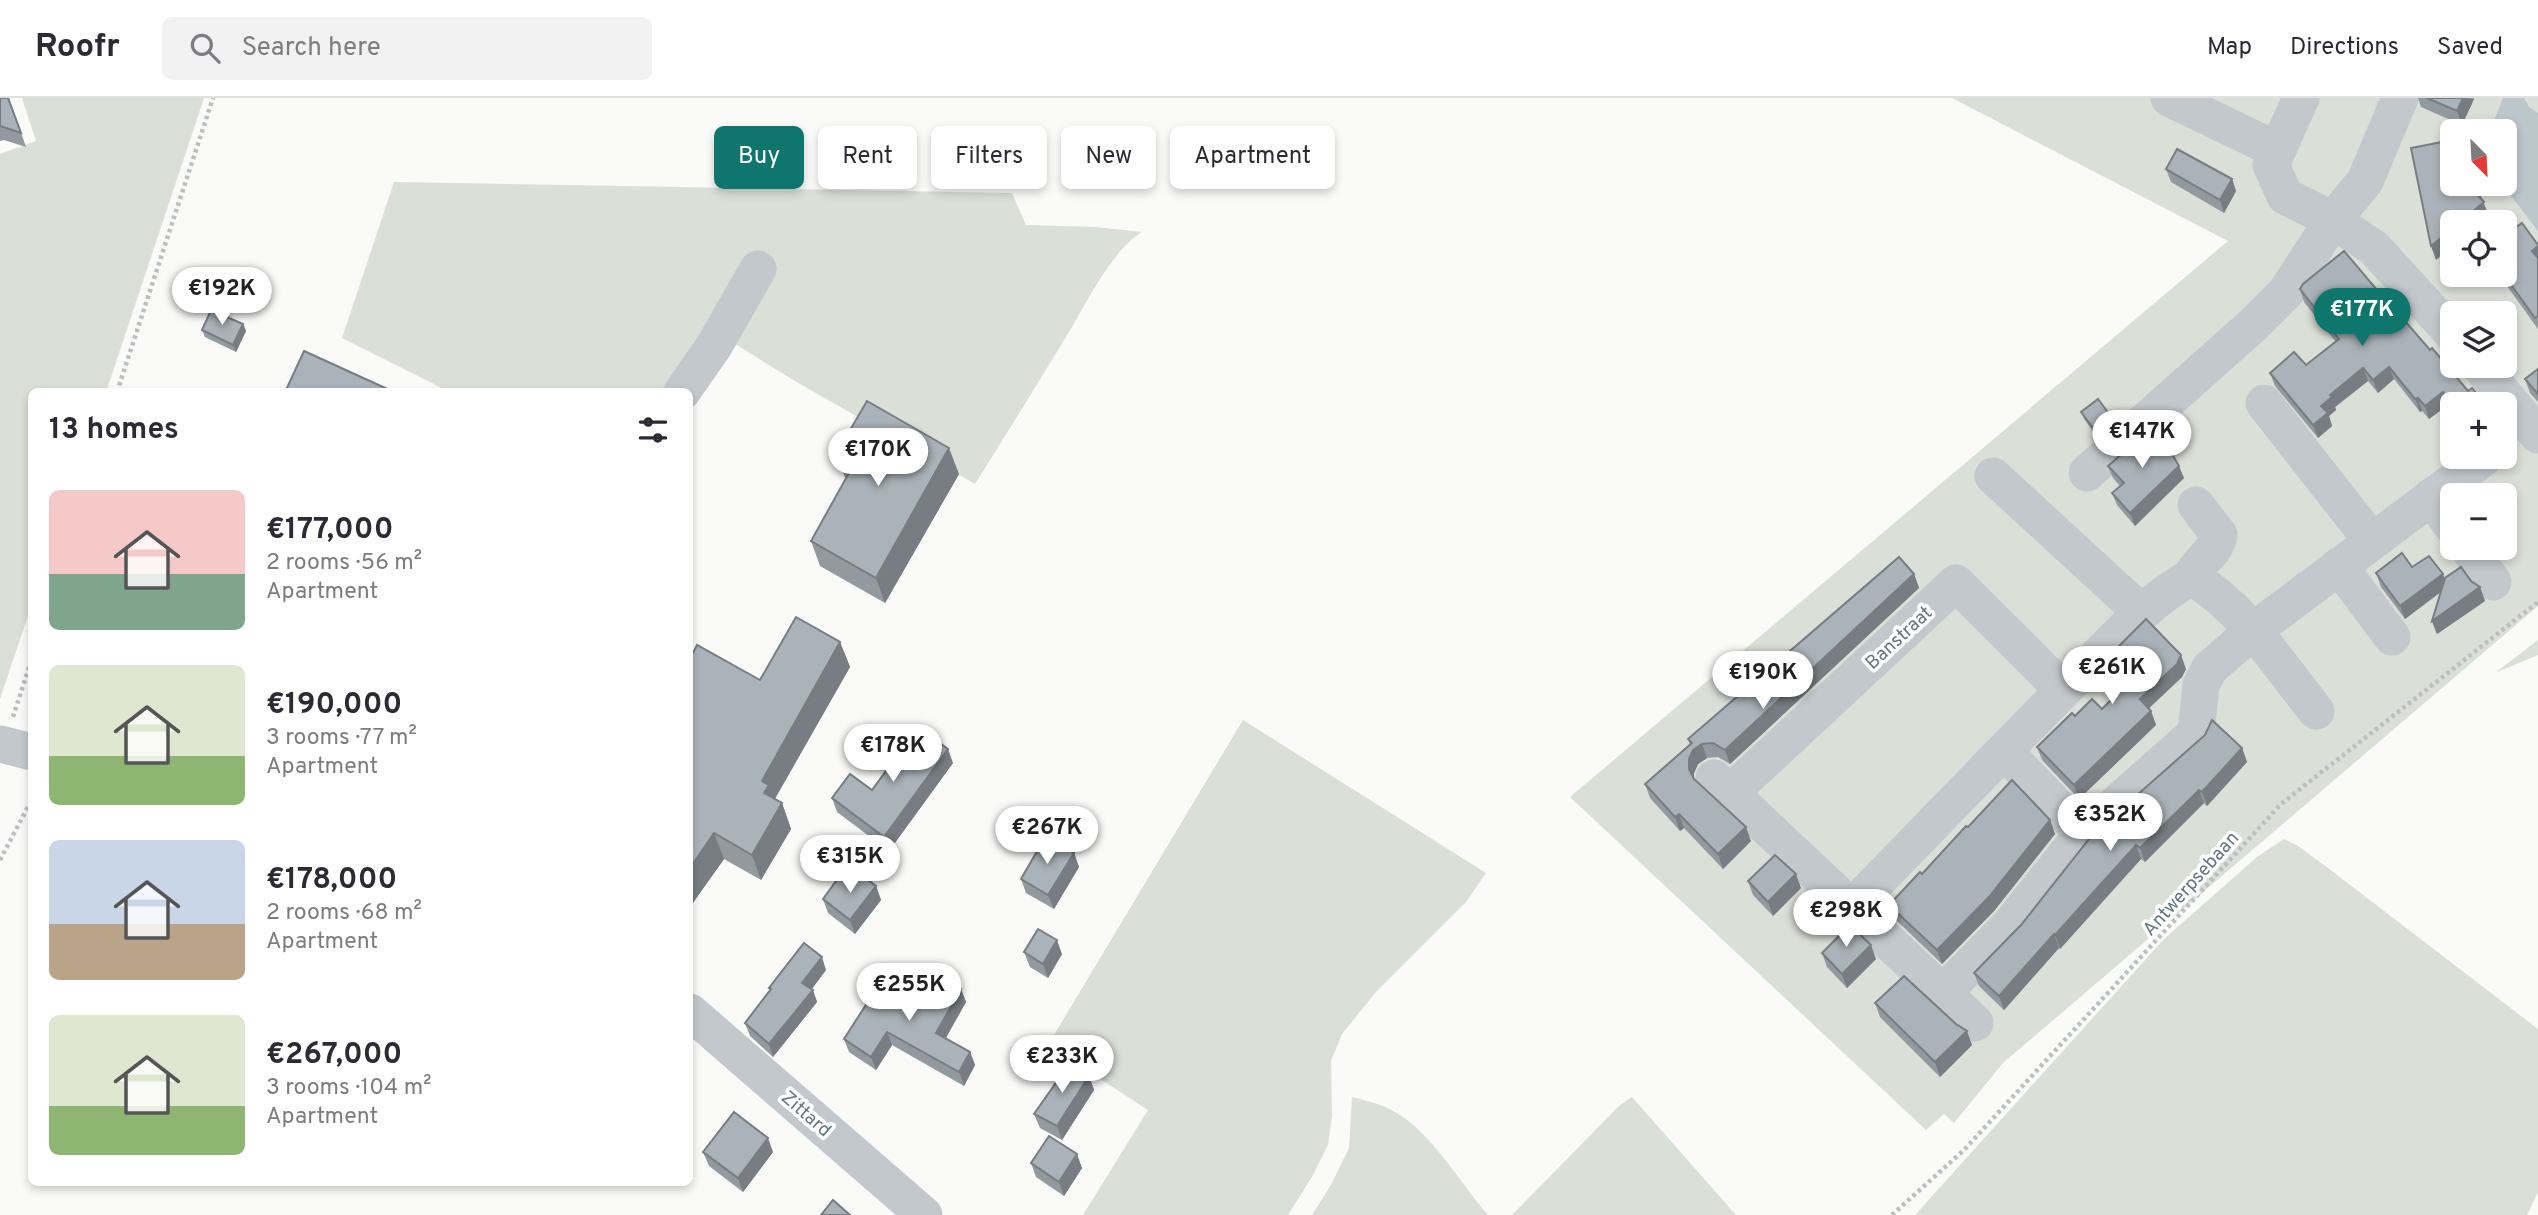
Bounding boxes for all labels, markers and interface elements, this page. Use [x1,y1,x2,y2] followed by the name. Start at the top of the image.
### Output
[162,17,652,80] search box
[35,27,120,69] text: Roofr
[186,29,224,67] icon: search
[242,32,381,65] text: Search here
[2207,33,2252,63] text: Map
[2290,33,2399,63] text: Directions
[2437,33,2503,63] text: Saved
[2440,119,2516,196] north arrow
[2440,119,2517,560] map controls
[714,126,804,189] chip: Buy
[818,126,917,189] chip: Rent
[931,126,1047,189] chip: Filters
[1061,126,1156,189] chip: New
[1170,126,1335,189] chip: Apartment
[2440,210,2517,287] button: locate
[173,268,271,327] pin: €192K
[188,275,256,304] text: €192K
[2313,288,2411,348] pin: €177K
[2330,296,2394,325] text: €177K
[2440,301,2517,378] button: layers
[2440,392,2517,469] button: +
[2093,410,2191,470] pin: €147K
[634,411,672,449] icon: filters
[49,412,179,449] text: 13 homes
[2108,418,2176,447] text: €147K
[829,428,927,488] pin: €170K
[844,436,912,465] text: €170K
[2440,483,2517,560] button: −
[266,512,393,549] text: €177,000
[105,518,189,602] icon: home
[266,549,422,578] text: 2 rooms · 56 m²
[266,578,378,607] text: Apartment
[1861,601,1938,675] street label: Banstraat
[2063,646,2161,706] pin: €261K
[1714,652,1812,711] pin: €190K
[2078,654,2146,683] text: €261K
[1728,659,1798,688] text: €190K
[266,687,402,724] text: €190,000
[105,693,189,777] icon: home
[266,724,417,753] text: 3 rooms · 77 m²
[844,724,942,784] pin: €178K
[860,732,926,761] text: €178K
[266,753,378,782] text: Apartment
[2061,794,2159,853] pin: €352K
[2074,801,2146,830] text: €352K
[998,806,1096,866] pin: €267K
[1011,814,1083,843] text: €267K
[2138,827,2245,942] street label: Antwerpsebaan
[801,836,899,895] pin: €315K
[816,843,884,872] text: €315K
[266,862,397,899] text: €178,000
[105,868,189,952] icon: home
[1797,890,1895,949] pin: €298K
[1809,897,1883,926] text: €298K
[266,899,422,928] text: 2 rooms · 68 m²
[266,928,378,957] text: Apartment
[860,964,958,1023] pin: €255K
[872,971,946,1000] text: €255K
[1013,1035,1111,1095] pin: €233K
[266,1037,402,1074] text: €267,000
[105,1043,189,1127] icon: home
[1026,1043,1098,1072] text: €233K
[266,1074,431,1103] text: 3 rooms · 104 m²
[776,1086,836,1143] street label: Zittard
[266,1103,378,1132] text: Apartment

